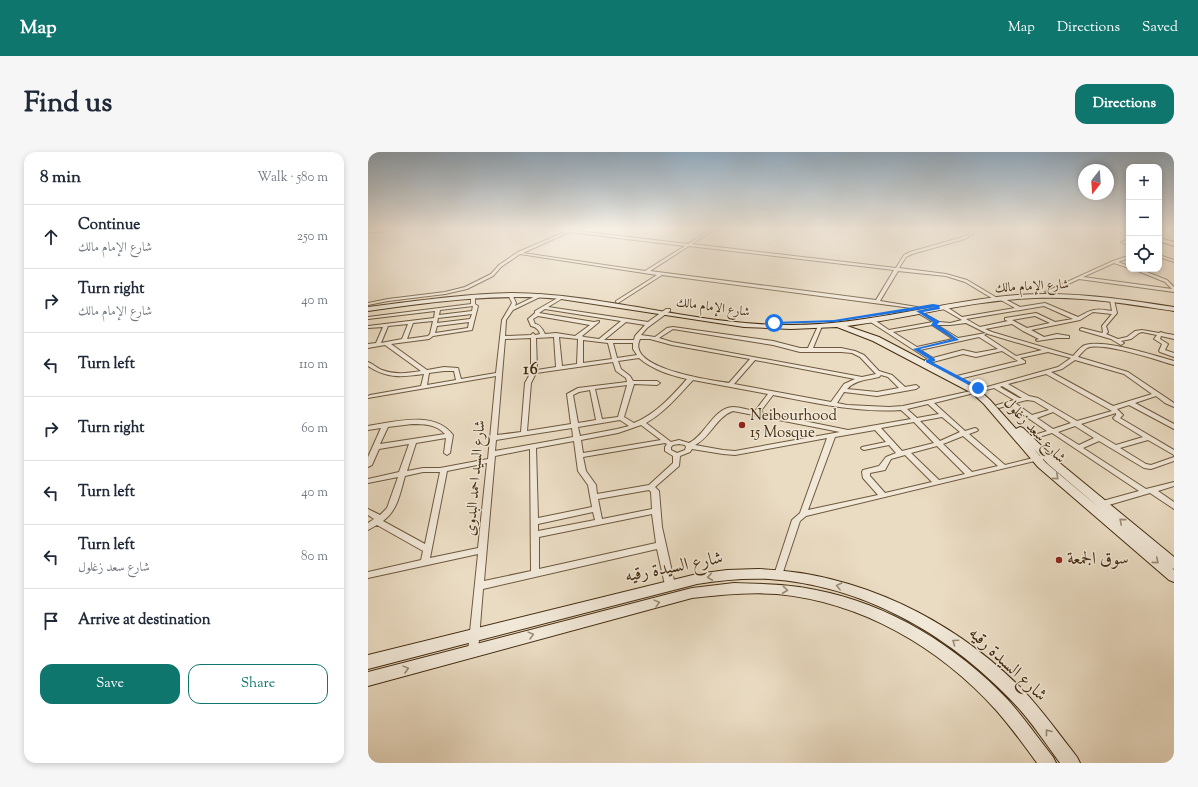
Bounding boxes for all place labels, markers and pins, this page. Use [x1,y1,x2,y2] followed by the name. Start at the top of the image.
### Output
[750,406,838,444] place label: Neibourhood 15 Mosque
[737,420,747,430] marker: Neibourhood 15 Mosque
[1067,547,1129,573] place label: سوق الجمعة
[1054,555,1064,565] marker: سوق الجمعة

